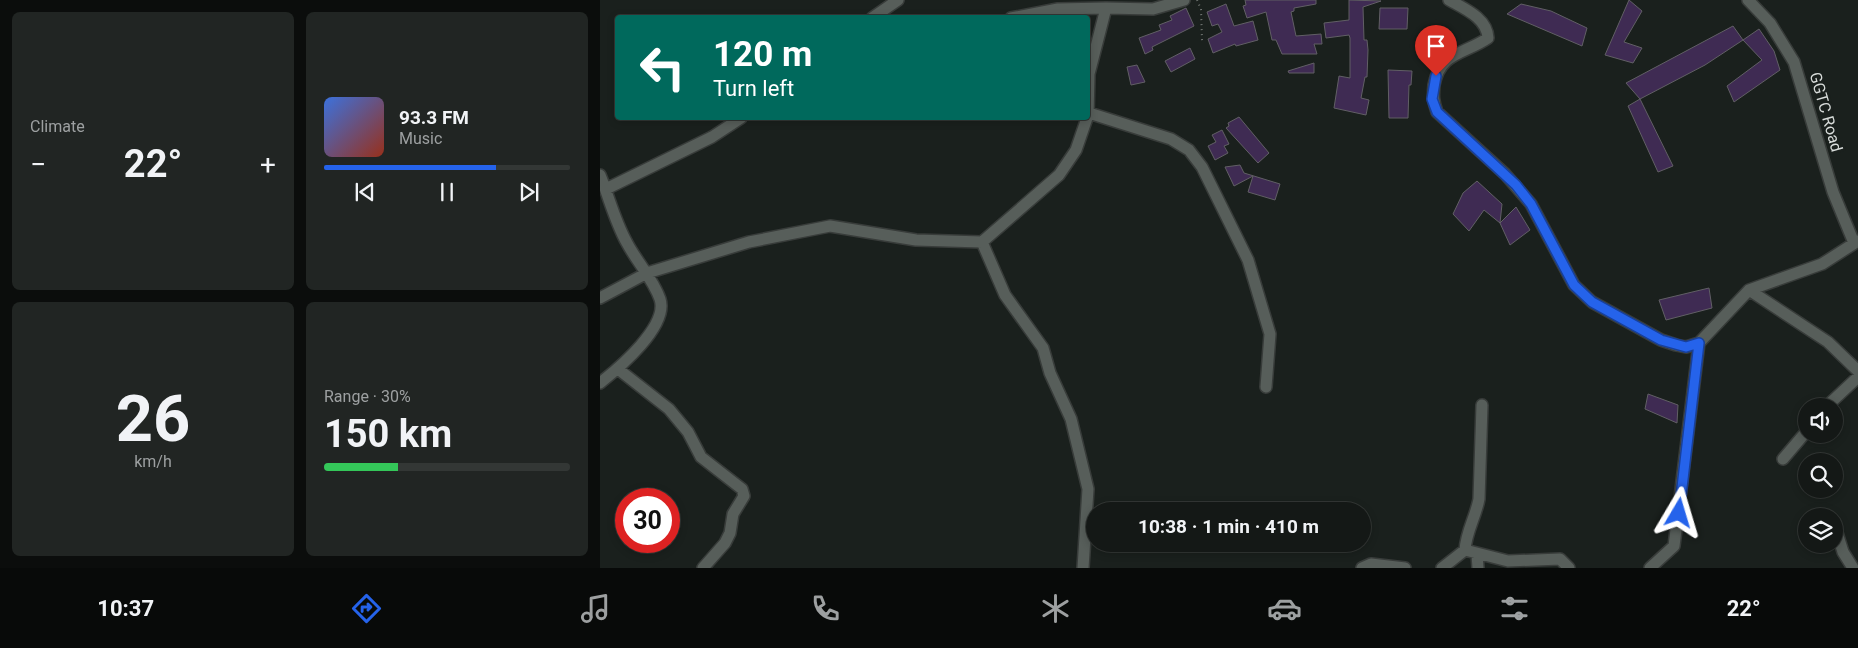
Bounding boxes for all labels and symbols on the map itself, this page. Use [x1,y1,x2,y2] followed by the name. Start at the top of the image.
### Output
[1415,25,1457,76] pin
[1806,70,1846,154] street label: GGTC Road
[1652,486,1704,538] position arrow
[615,488,680,553] speed limit sign: 30

